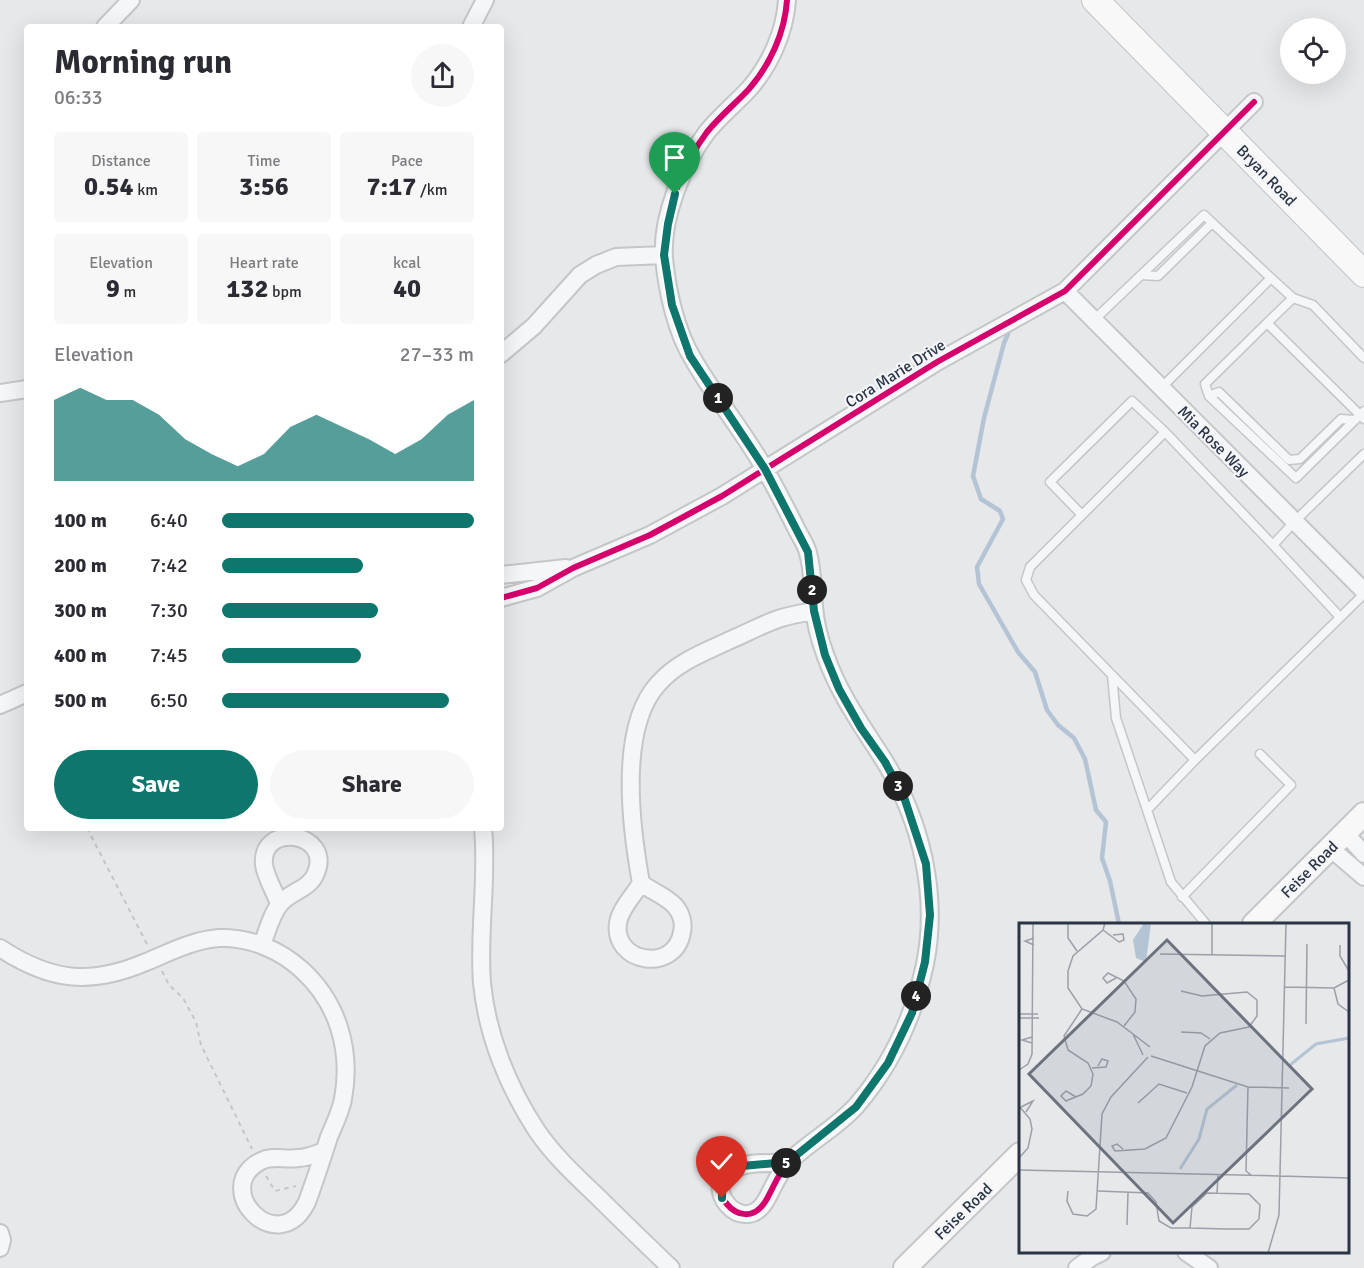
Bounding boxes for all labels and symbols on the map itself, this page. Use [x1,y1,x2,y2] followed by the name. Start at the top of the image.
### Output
[649,132,700,194] pin
[1232,141,1300,211] street label: Bryan Road
[842,335,949,413] street label: Cora Marie Drive
[703,383,733,413] pin: 1
[1173,402,1254,482] street label: Mia Rose Way
[797,575,827,605] pin: 2
[883,771,913,801] pin: 3
[1277,837,1343,903] street label: Feise Road
[1019,923,1349,1253] inset map
[901,981,931,1011] pin: 4
[696,1136,747,1198] pin
[771,1148,801,1178] pin: 5
[930,1179,997,1244] street label: Feise Road

